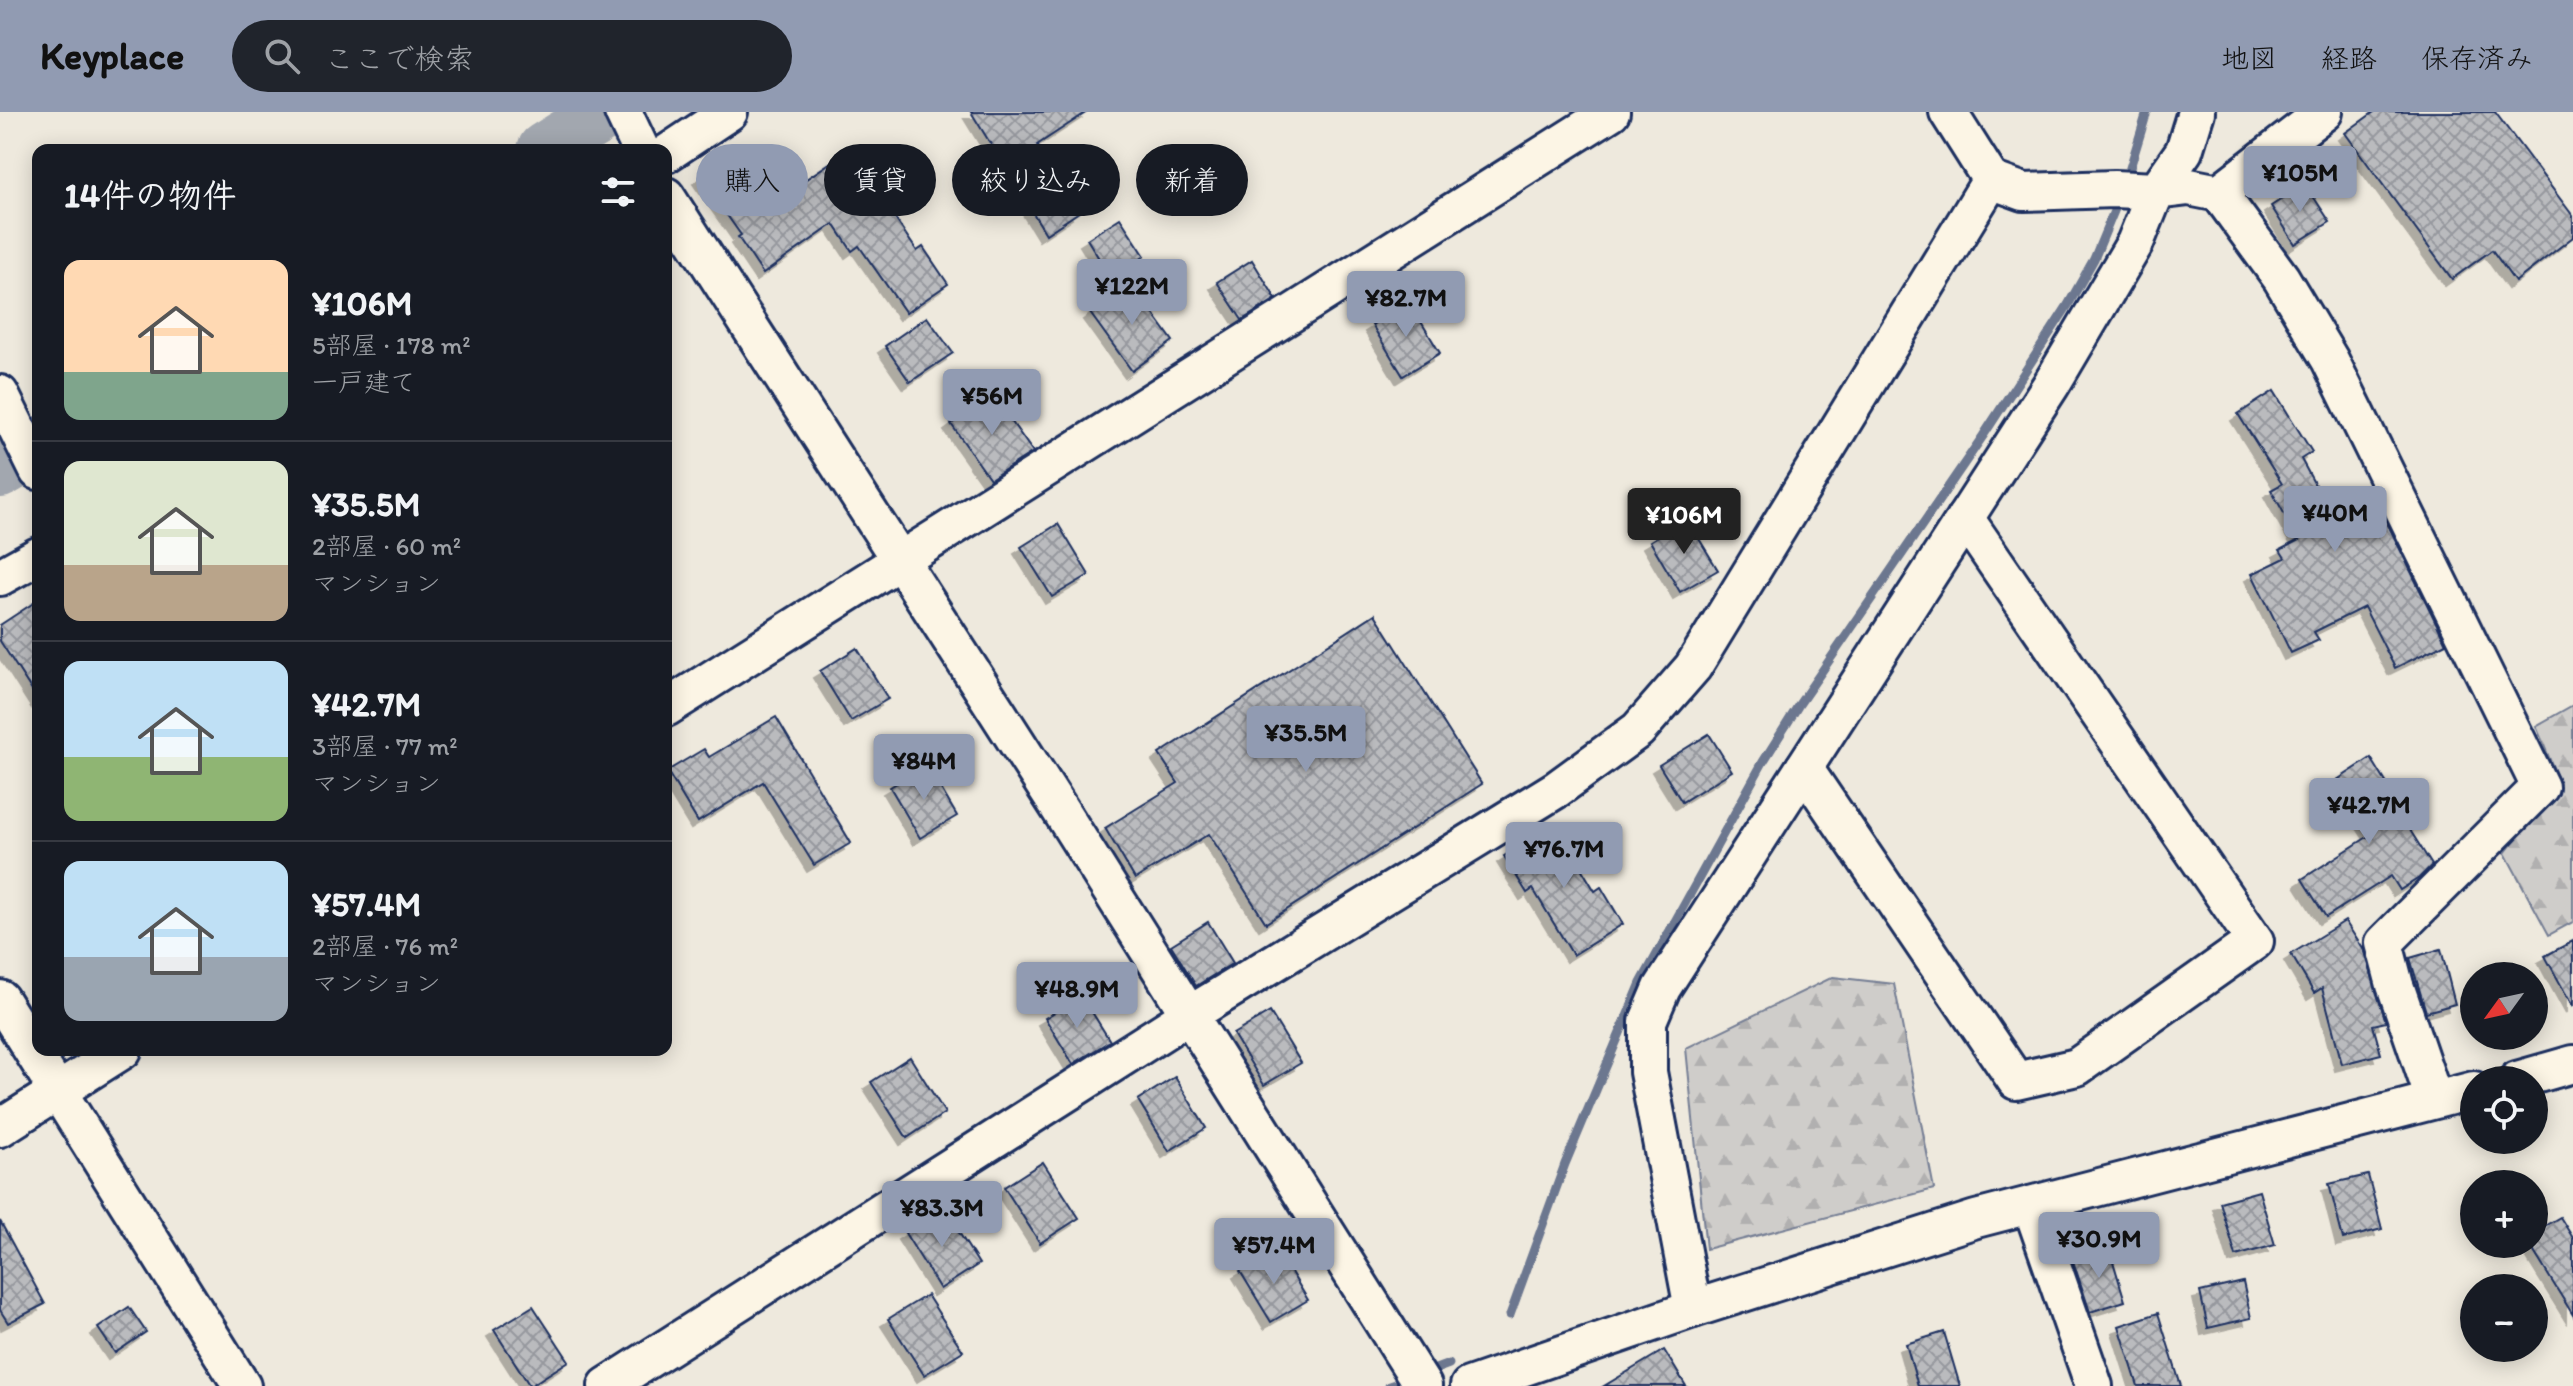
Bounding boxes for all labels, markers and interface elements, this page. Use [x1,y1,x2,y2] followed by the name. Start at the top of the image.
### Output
[232,20,792,92] search box
[40,33,184,79] text: Keyplace
[260,34,304,78] icon: search
[324,40,474,77] text: ここで検索
[2221,41,2277,75] text: 地図
[2321,41,2377,75] text: 経路
[2421,41,2533,75] text: 保存済み
[696,144,808,216] chip: 購入
[824,144,936,216] chip: 賃貸
[952,144,1120,216] chip: 絞り込み
[1136,144,1248,216] chip: 新着
[2244,146,2356,214] pin: ¥105M
[2262,156,2338,188] text: ¥105M
[596,170,640,214] icon: filters
[64,175,236,216] text: 14件の物件
[1076,259,1188,327] pin: ¥122M
[1095,269,1169,301] text: ¥122M
[1341,271,1471,339] pin: ¥82.7M
[1365,281,1447,313] text: ¥82.7M
[312,283,412,324] text: ¥106M
[128,292,224,388] icon: home
[312,329,471,361] text: 5部屋 · 178 m²
[312,366,416,398] text: 一戸建て
[945,369,1039,437] pin: ¥56M
[961,379,1023,411] text: ¥56M
[312,484,420,525] text: ¥35.5M
[2288,486,2382,554] pin: ¥40M
[1628,488,1740,556] pin: ¥106M
[128,493,224,589] icon: home
[2302,496,2368,528] text: ¥40M
[1646,498,1722,530] text: ¥106M
[312,530,461,562] text: 2部屋 · 60 m²
[312,567,441,599] text: マンション
[312,684,421,725] text: ¥42.7M
[128,693,224,789] icon: home
[1241,706,1371,774] pin: ¥35.5M
[1265,716,1347,748] text: ¥35.5M
[312,730,458,762] text: 3部屋 · 77 m²
[877,734,971,802] pin: ¥84M
[892,744,956,776] text: ¥84M
[312,767,441,799] text: マンション
[2304,778,2434,846] pin: ¥42.7M
[2327,788,2411,820] text: ¥42.7M
[1499,822,1629,890] pin: ¥76.7M
[1524,832,1604,864] text: ¥76.7M
[312,884,421,925] text: ¥57.4M
[128,893,224,989] icon: home
[312,930,458,962] text: 2部屋 · 76 m²
[1012,962,1142,1030] pin: ¥48.9M
[2460,962,2548,1050] north arrow
[2460,962,2548,1362] map controls
[312,967,441,999] text: マンション
[1035,972,1119,1004] text: ¥48.9M
[2460,1066,2548,1154] button: locate
[2460,1170,2548,1258] button: +
[877,1181,1007,1249] pin: ¥83.3M
[900,1191,984,1223] text: ¥83.3M
[2034,1212,2164,1280] pin: ¥30.9M
[1209,1218,1339,1286] pin: ¥57.4M
[2056,1222,2142,1254] text: ¥30.9M
[1232,1228,1316,1260] text: ¥57.4M
[2460,1274,2548,1362] button: −

